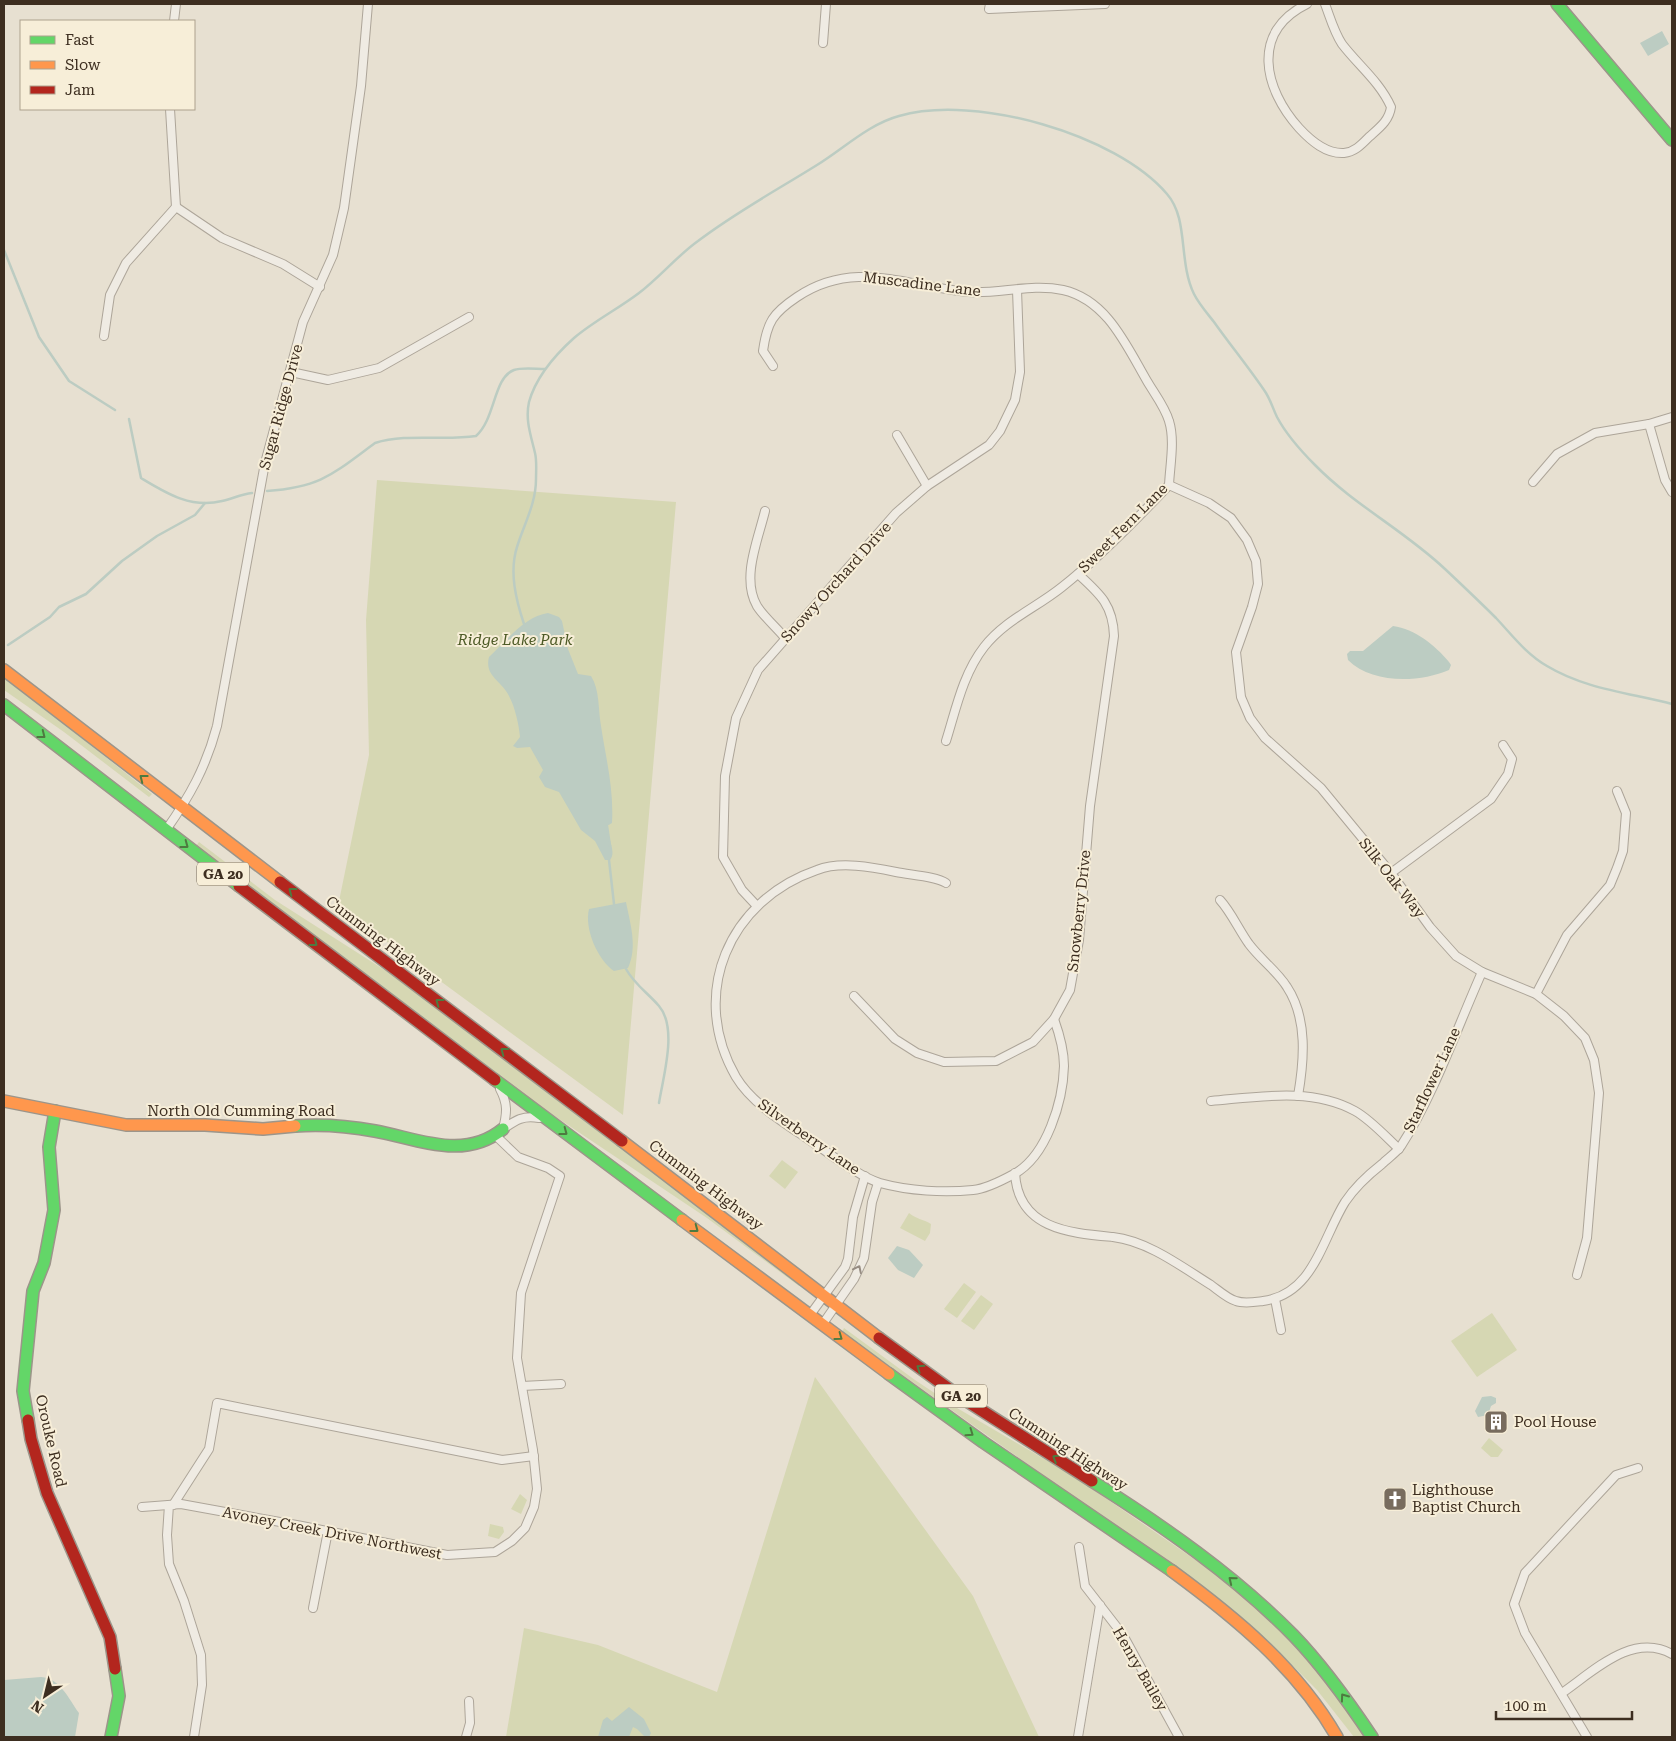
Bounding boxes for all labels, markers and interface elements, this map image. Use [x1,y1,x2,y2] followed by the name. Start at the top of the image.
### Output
[20,20,195,110] legend
[65,31,95,49] text: Fast
[65,56,101,74] text: Slow
[65,81,95,99] text: Jam
[862,268,982,300] street label: Muscadine Lane
[256,342,306,472] street label: Sugar Ridge Drive
[1075,480,1171,576] street label: Sweet Fern Lane
[777,518,895,646] street label: Snowy Orchard Drive
[456,631,573,649] park label: Ridge Lake Park
[36,729,45,737] one-way arrow
[139,775,149,784] one-way arrow
[1355,834,1429,922] street label: Silk Oak Way
[179,839,188,848] one-way arrow
[1064,849,1094,973] street label: Snowberry Drive
[197,862,249,886] road number: GA 20
[288,888,298,897] one-way arrow
[322,892,444,990] street label: Cumming Highway
[308,938,317,946] one-way arrow
[435,999,445,1008] one-way arrow
[1400,1025,1464,1135] street label: Starflower Lane
[501,1049,510,1057] one-way arrow
[755,1095,863,1179] street label: Silverberry Lane
[147,1102,335,1120] street label: North Old Cumming Road
[558,1126,568,1135] one-way arrow
[645,1136,767,1234] street label: Cumming Highway
[689,1223,698,1232] one-way arrow
[852,1265,863,1274] one-way arrow
[833,1331,843,1340] one-way arrow
[916,1365,926,1374] one-way arrow
[935,1384,987,1408] road number: GA 20
[32,1393,70,1489] street label: Orouke Road
[1005,1404,1131,1494] street label: Cumming Highway
[1483,1409,1509,1435] building icon: Pool House
[1514,1413,1596,1431] place label: Pool House
[964,1427,974,1436] one-way arrow
[1052,1455,1061,1464] one-way arrow
[1412,1481,1521,1516] place label: Lighthouse Baptist Church
[1382,1486,1408,1512] church icon: Lighthouse Baptist Church
[221,1503,444,1563] street label: Avoney Creek Drive Northwest
[1229,1577,1238,1586] one-way arrow
[1109,1624,1171,1714] street label: Henry Bailey
[20,1671,70,1721] north arrow
[1496,1688,1632,1720] scale bar
[1341,1693,1350,1703] one-way arrow
[28,1697,47,1716] text: N
[1504,1697,1547,1715] text: 100 m

